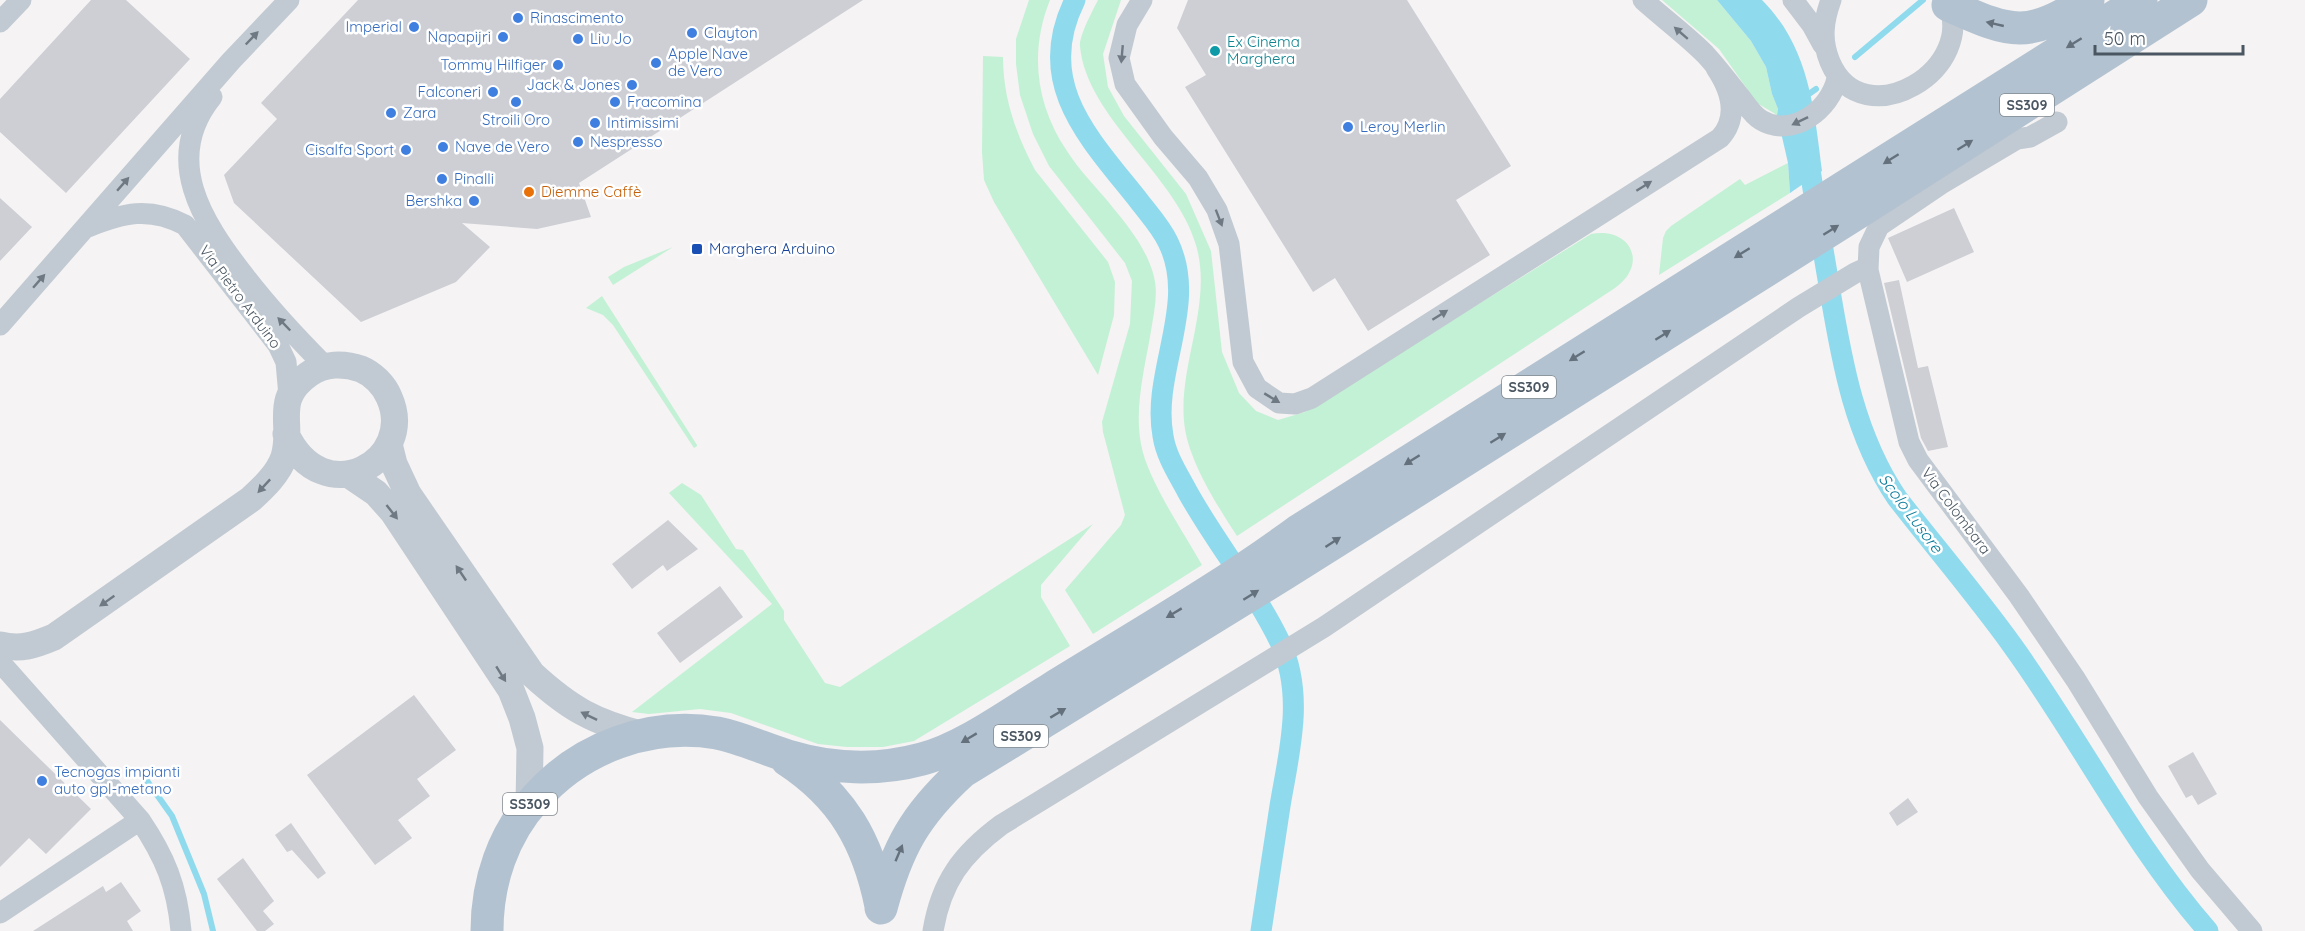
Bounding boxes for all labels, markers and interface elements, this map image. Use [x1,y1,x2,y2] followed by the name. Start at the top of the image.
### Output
[530,8,624,27] place label: Rinascimento
[511,11,525,25] marker: Rinascimento
[345,17,402,36] place label: Imperial
[2095,18,2244,56] scale bar
[1986,19,2005,28] one-way arrow
[407,20,421,34] marker: Imperial
[704,23,758,42] place label: Clayton
[685,26,699,40] marker: Clayton
[1673,26,1689,39] one-way arrow
[427,27,491,46] place label: Napapijri
[2104,27,2146,50] text: 50 m
[590,29,631,48] place label: Liu Jo
[496,30,510,44] marker: Napapijri
[245,31,259,46] one-way arrow
[571,32,585,46] marker: Liu Jo
[1227,32,1300,68] place label: Ex Cinema Marghera
[2065,37,2082,48] one-way arrow
[668,44,748,80] place label: Apple Nave de Vero
[1117,44,1127,63] one-way arrow
[1208,44,1222,58] marker: Ex Cinema Marghera
[440,55,546,74] place label: Tommy Hilfiger
[649,56,663,70] marker: Apple Nave de Vero
[551,58,565,72] marker: Tommy Hilfiger
[526,75,620,94] place label: Jack & Jones
[625,78,639,92] marker: Jack & Jones
[417,82,481,101] place label: Falconeri
[486,85,500,99] marker: Falconeri
[627,92,702,111] place label: Fracomina
[2000,94,2054,116] road number: SS309
[509,95,523,109] marker: Stroili Oro
[608,95,622,109] marker: Fracomina
[403,103,436,122] place label: Zara
[384,106,398,120] marker: Zara
[482,110,550,129] place label: Stroili Oro
[607,113,679,132] place label: Intimissimi
[1791,115,1809,125] one-way arrow
[588,116,602,130] marker: Intimissimi
[1360,117,1446,136] place label: Leroy Merlin
[1341,120,1355,134] marker: Leroy Merlin
[590,132,663,151] place label: Nespresso
[571,135,585,149] marker: Nespresso
[455,137,550,156] place label: Nave de Vero
[305,140,394,159] place label: Cisalfa Sport
[436,140,450,154] marker: Nave de Vero
[1957,140,1973,151] one-way arrow
[399,143,413,157] marker: Cisalfa Sport
[1883,153,1899,164] one-way arrow
[454,169,494,188] place label: Pinalli
[435,172,449,186] marker: Pinalli
[116,177,129,192] one-way arrow
[1636,180,1652,191] one-way arrow
[541,182,642,201] place label: Diemme Caffè
[522,185,536,199] marker: Diemme Caffè
[405,191,462,210] place label: Bershka
[467,194,481,208] marker: Bershka
[1214,209,1224,227] one-way arrow
[1823,224,1839,235] one-way arrow
[709,239,835,258] place label: Marghera Arduino
[195,241,285,352] street label: Via Pietro Arduino
[690,242,704,256] marker: Marghera Arduino
[1734,247,1750,258] one-way arrow
[32,273,45,289] one-way arrow
[1432,310,1448,321] one-way arrow
[277,317,291,332] one-way arrow
[1655,329,1671,340] one-way arrow
[1569,351,1585,362] one-way arrow
[1502,376,1556,398] road number: SS309
[1264,393,1281,403] one-way arrow
[1490,433,1506,444] one-way arrow
[1404,454,1420,465] one-way arrow
[1917,463,1995,558] street label: Via Colombara
[1875,469,1948,557] water label: Scolo Lusore
[257,479,271,494] one-way arrow
[385,505,397,520] one-way arrow
[1325,537,1341,548] one-way arrow
[455,565,467,581] one-way arrow
[1242,589,1259,600] one-way arrow
[99,595,115,606] one-way arrow
[1166,608,1182,619] one-way arrow
[496,666,507,682] one-way arrow
[1050,708,1067,718] one-way arrow
[580,712,598,722] one-way arrow
[994,725,1048,747] road number: SS309
[961,732,977,743] one-way arrow
[54,762,180,798] place label: Tecnogas impianti auto gpl-metano
[35,774,49,788] marker: Tecnogas impianti auto gpl-metano
[503,793,557,815] road number: SS309
[895,844,904,861] one-way arrow

